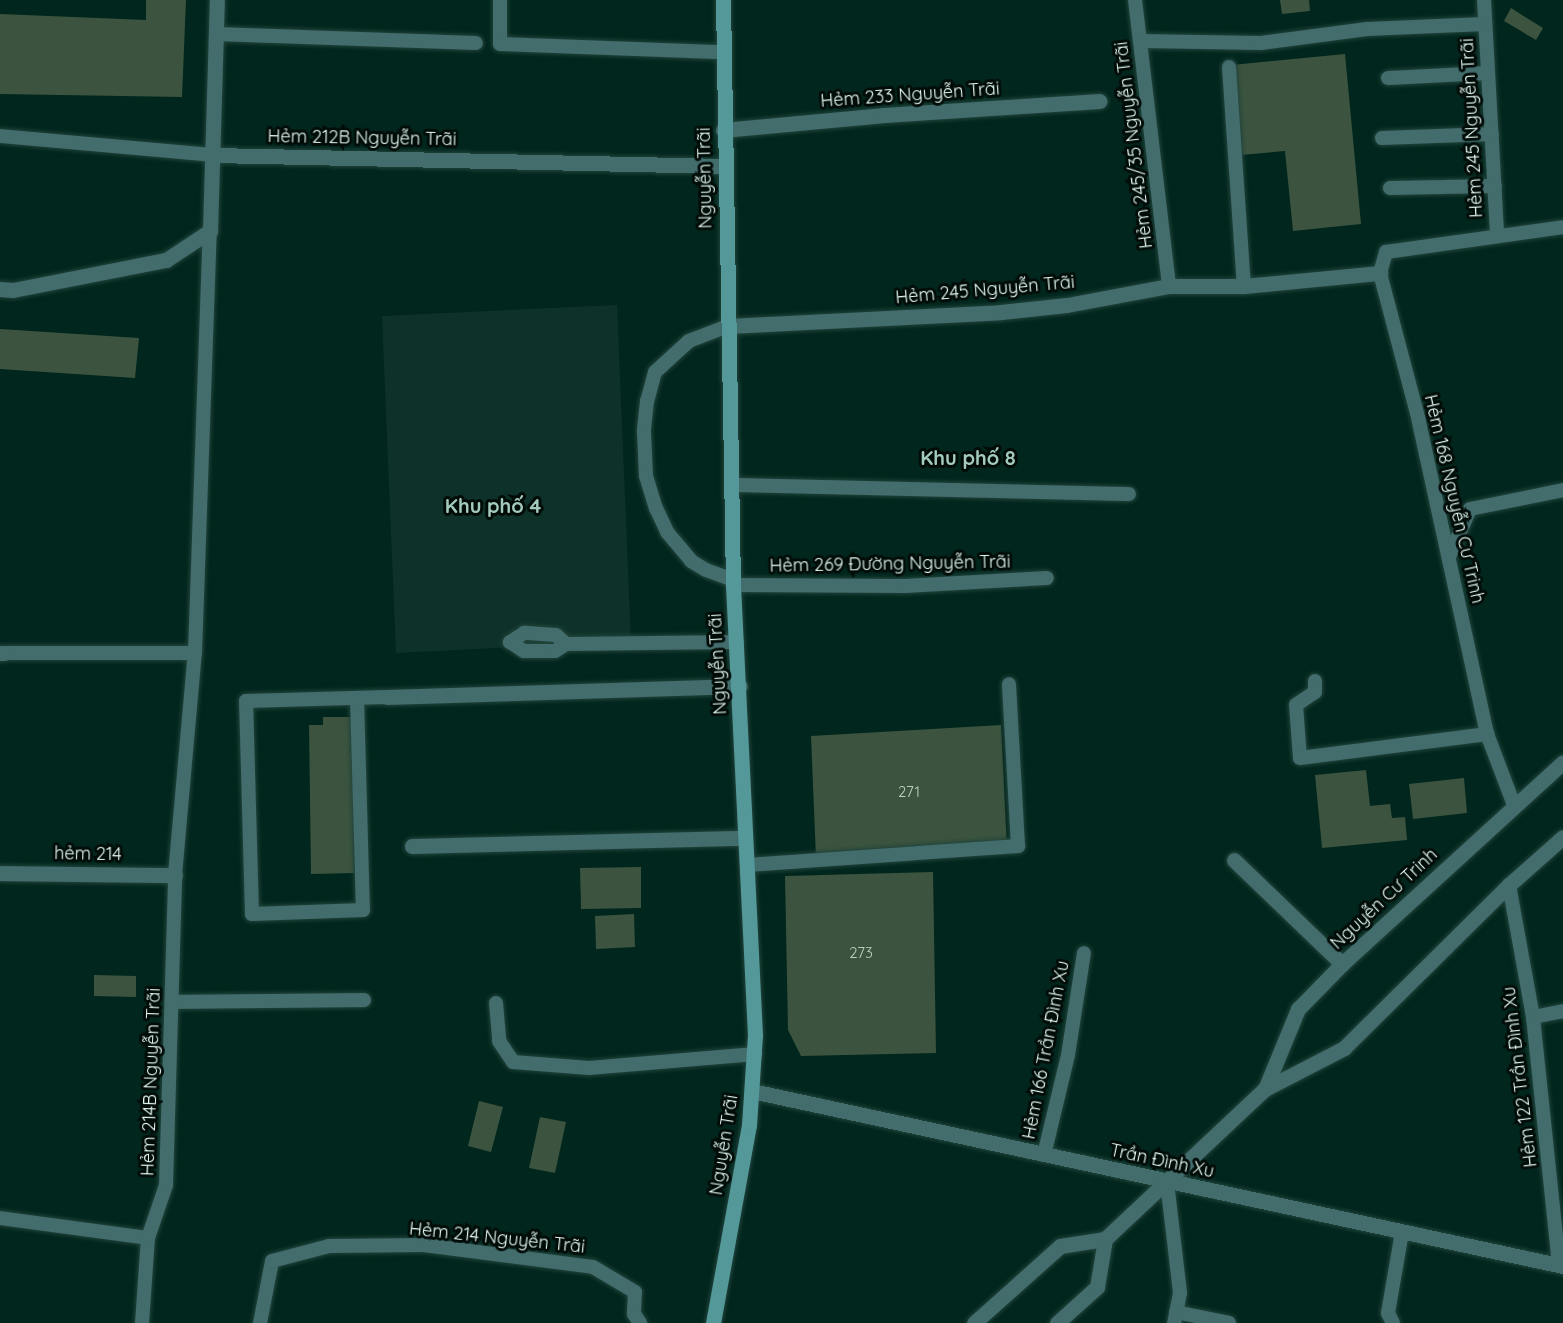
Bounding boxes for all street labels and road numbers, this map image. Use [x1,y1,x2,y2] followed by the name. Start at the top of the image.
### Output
[1457,38,1487,218] street label: Hẻm 245 Nguyễn Trãi
[1111,40,1157,250] street label: Hẻm 245/35 Nguyễn Trãi
[820,78,1000,112] street label: Hẻm 233 Nguyễn Trãi
[267,126,457,150] street label: Hẻm 212B Nguyễn Trãi
[693,127,717,229] street label: Nguyễn Trãi
[894,271,1076,309] street label: Hẻm 245 Nguyễn Trãi
[1419,393,1489,605] street label: Hẻm 168 Nguyễn Cư Trinh
[769,551,1011,577] street label: Hẻm 269 Đường Nguyễn Trãi
[705,613,731,715] street label: Nguyễn Trãi
[54,843,122,865] street label: hẻm 214
[1326,844,1442,954] street label: Nguyễn Cư Trinh
[1018,959,1074,1141] street label: Hẻm 166 Trần Đình Xu
[1498,985,1542,1169] street label: Hẻm 122 Trần Ðình Xu
[137,988,165,1176] street label: Hẻm 214B Nguyễn Trãi
[705,1093,743,1197] street label: Nguyễn Trãi
[1108,1139,1216,1183] street label: Trần Ðình Xu
[408,1218,586,1258] street label: Hẻm 214 Nguyễn Trãi

